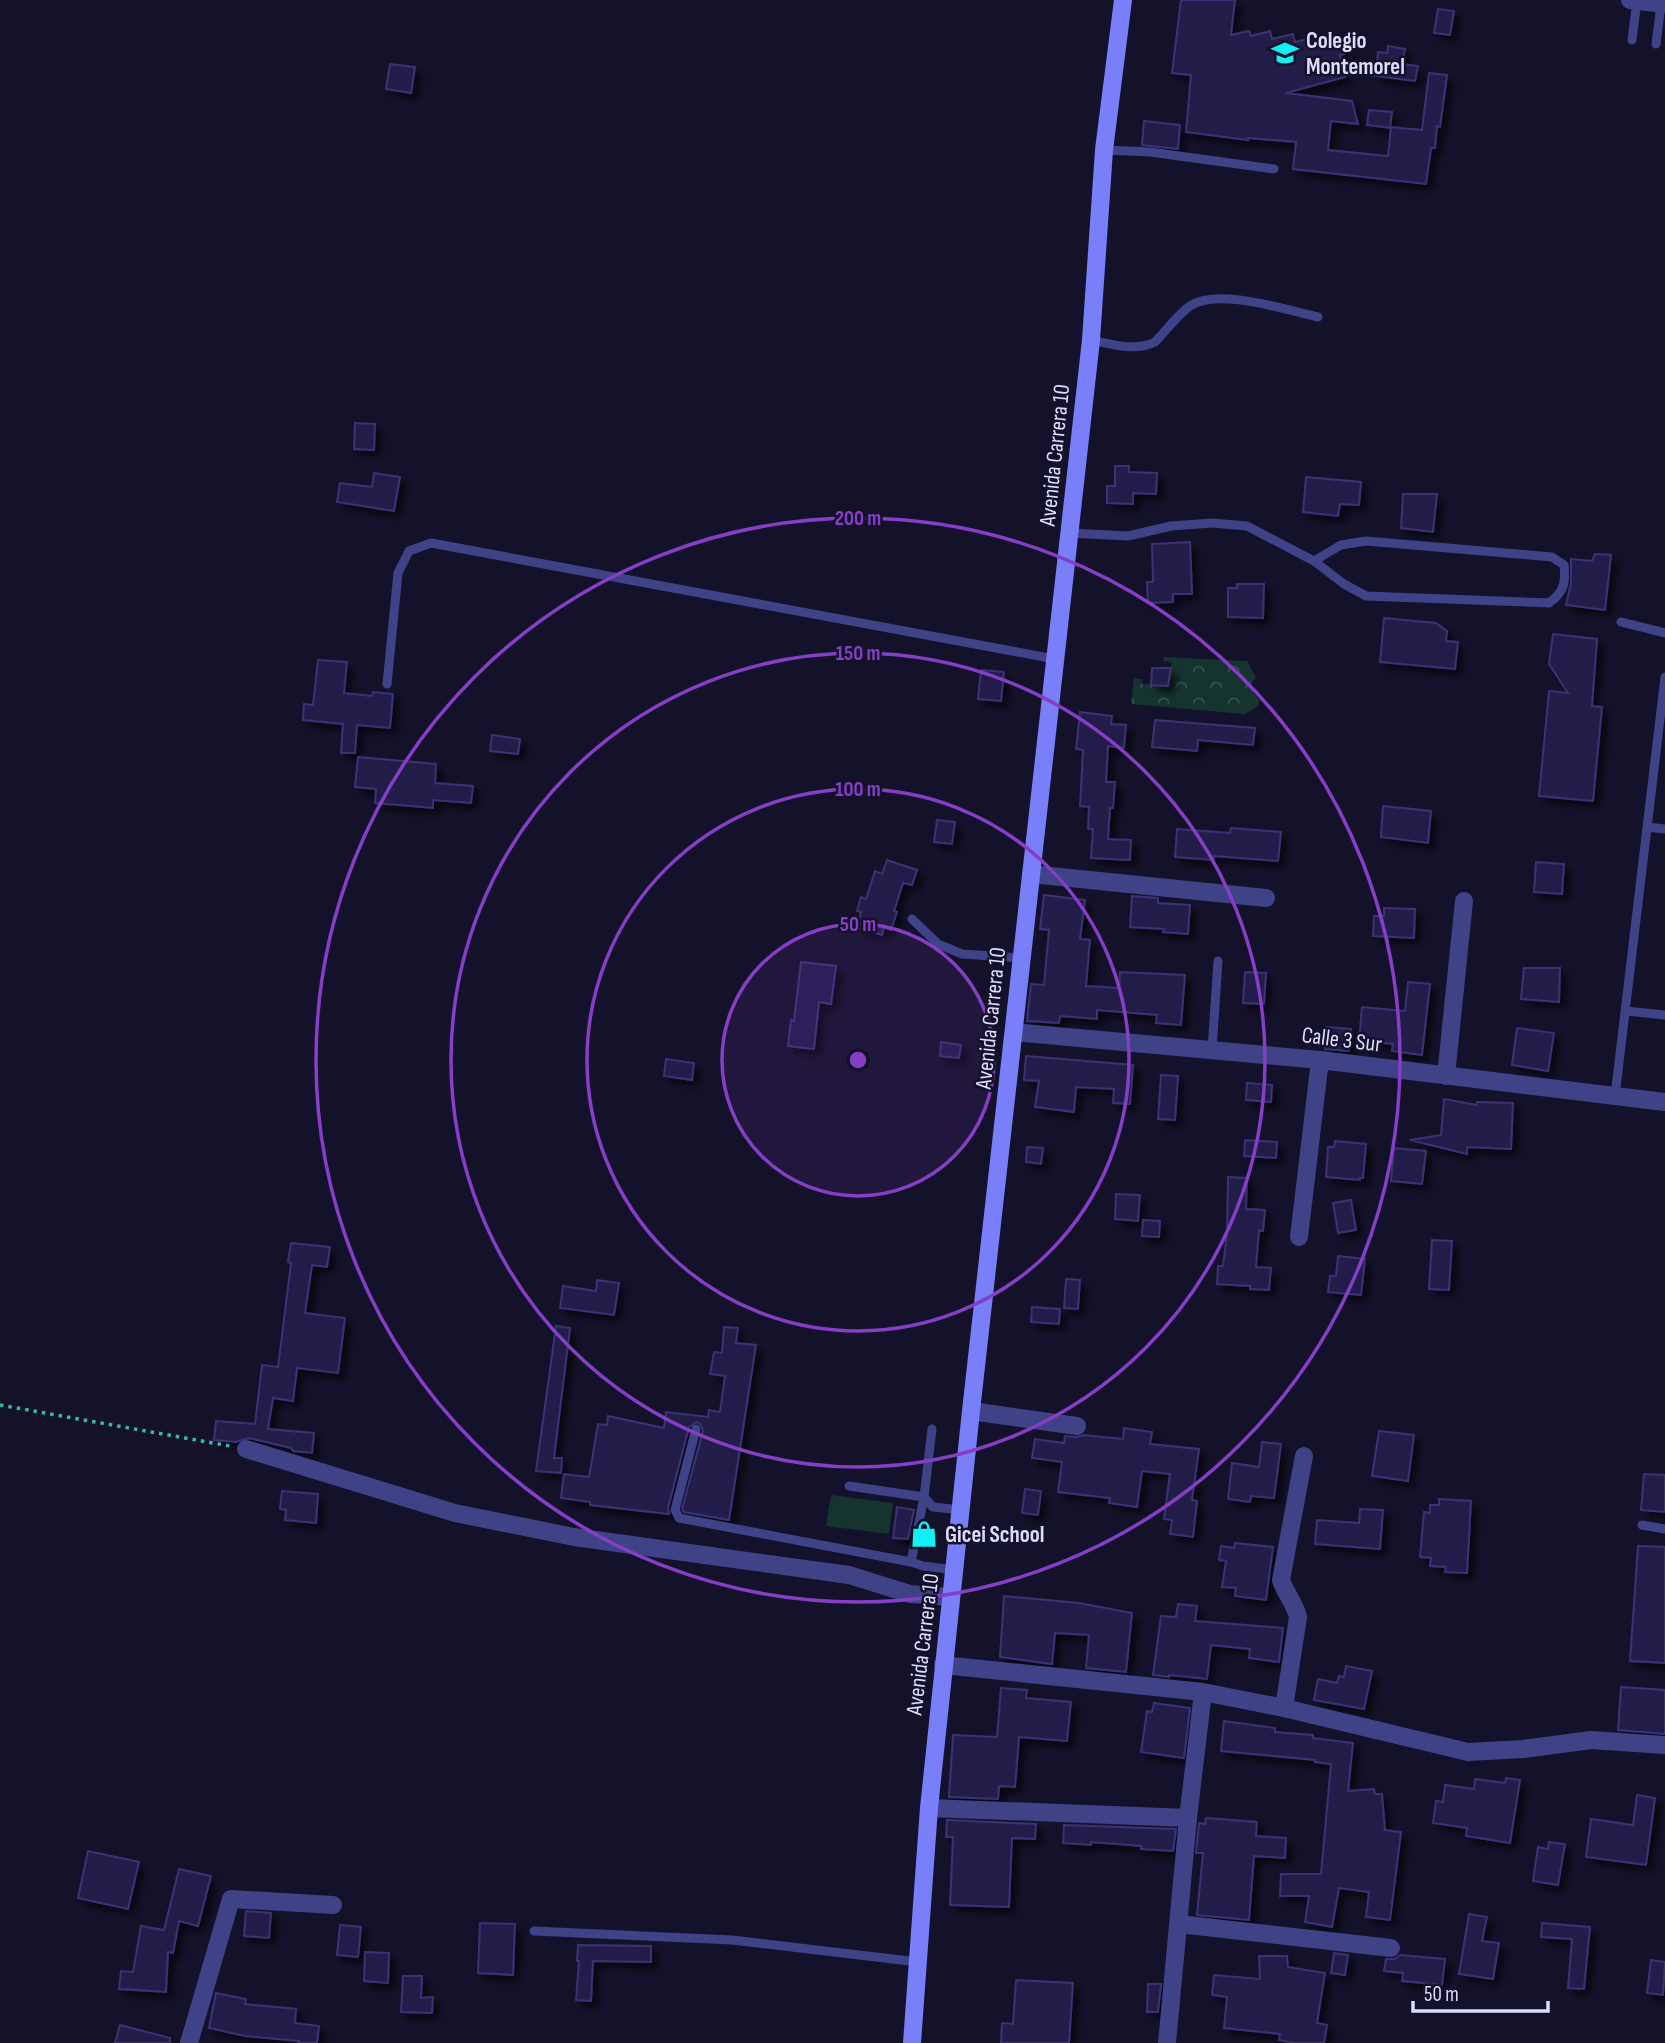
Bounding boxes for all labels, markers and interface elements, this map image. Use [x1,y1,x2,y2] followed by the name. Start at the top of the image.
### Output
[1306,27,1405,81] place label: Colegio Montemorel
[1270,38,1300,68] school or university icon: Colegio Montemorel
[1034,383,1076,528] street label: Avenida Carrera 10
[835,506,881,531] text: 200 m
[836,641,880,666] text: 150 m
[835,777,881,802] text: 100 m
[840,912,876,937] text: 50 m
[970,946,1012,1091] street label: Avenida Carrera 10
[1300,1021,1384,1059] street label: Calle 3 Sur
[846,1048,870,1072] centre of rings
[909,1519,939,1549] shop icon: Gicei School
[945,1521,1045,1549] place label: Gicei School
[900,1572,946,1718] street label: Avenida Carrera 10
[1413,1969,1548,2013] scale bar
[1424,1982,1459,2007] text: 50 m

